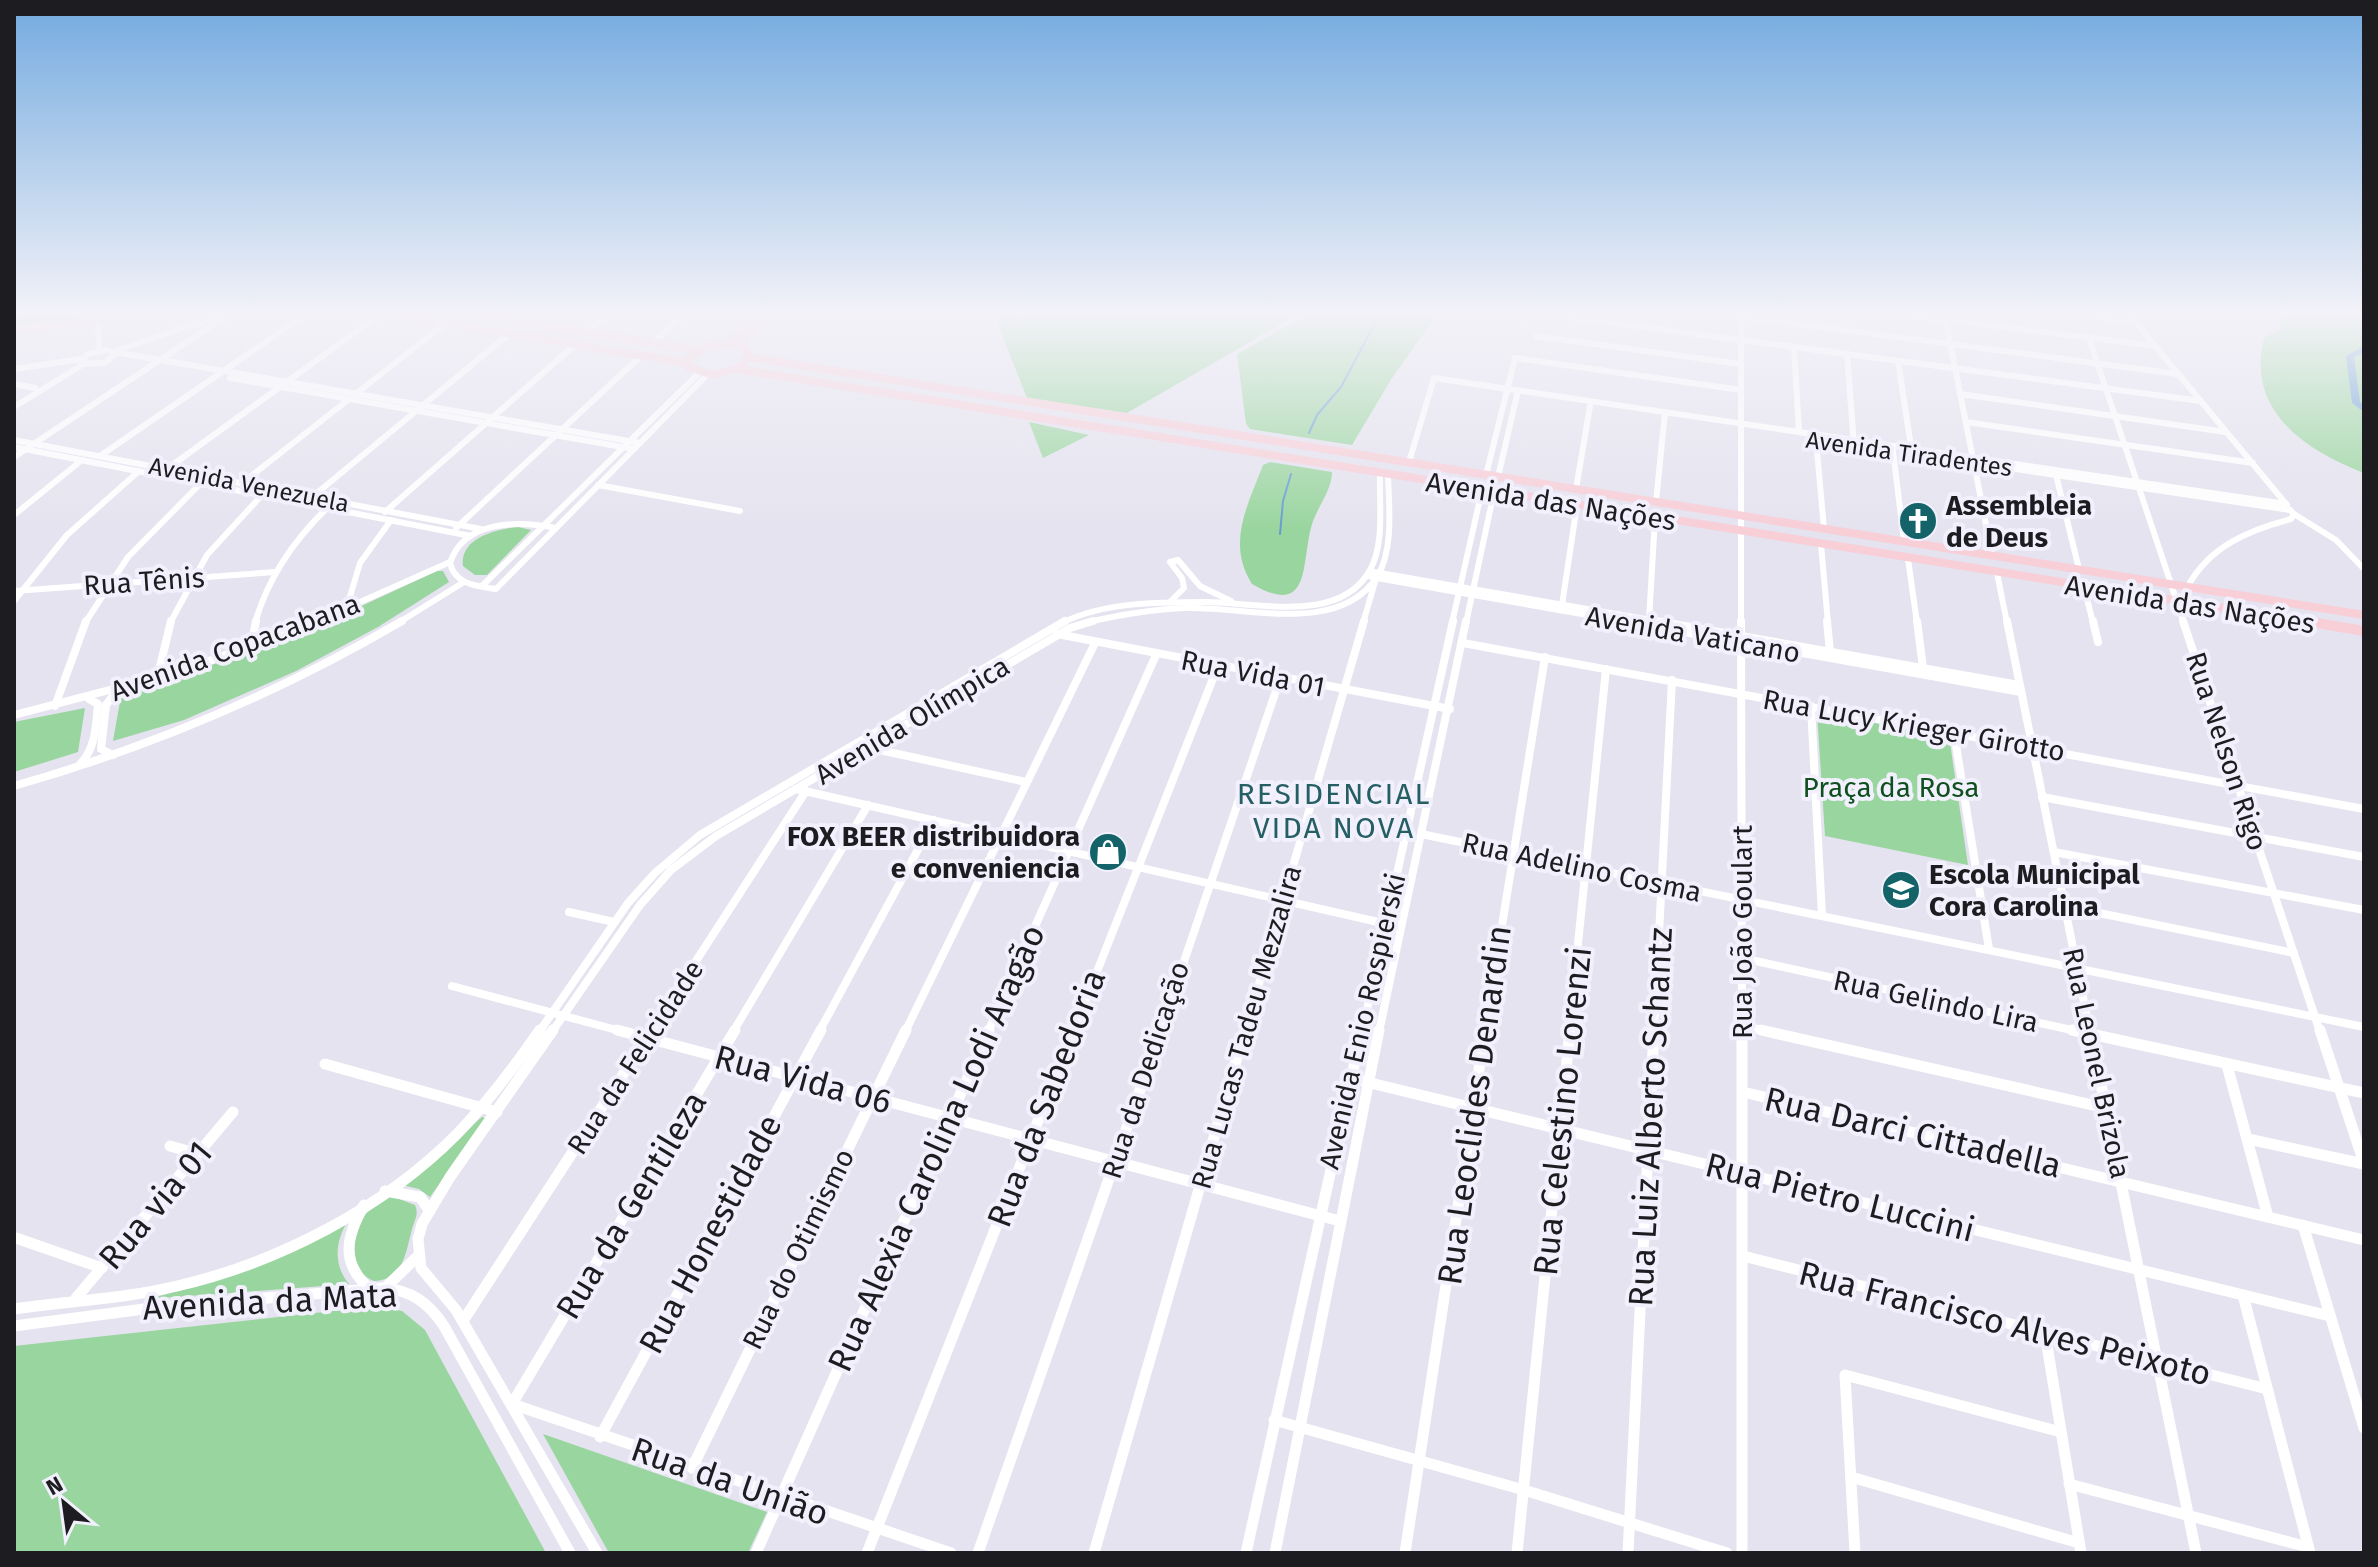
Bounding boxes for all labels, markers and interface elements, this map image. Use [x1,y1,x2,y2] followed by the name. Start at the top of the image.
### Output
[1804,426,2014,482] street label: Avenida Tiradentes
[147,452,351,518] street label: Avenida Venezuela
[1424,465,1678,538] street label: Avenida das Nações
[1945,489,2092,554] place label: Assembleia de Deus
[1897,500,1939,542] church icon: Assembleia de Deus
[82,561,206,602] street label: Rua Tênis
[2063,568,2317,641] street label: Avenida das Nações
[106,587,365,708] street label: Avenida Copacabana
[1583,599,1803,670] street label: Avenida Vaticano
[1178,643,1328,704] street label: Rua Vida 01
[2179,648,2274,855] street label: Rua Nelson Rigo
[809,649,1015,791] street label: Avenida Olímpica
[1760,683,2068,768] street label: Rua Lucy Krieger Girotto
[1803,771,1979,804] park label: Praça da Rosa
[1237,776,1431,846] district label: RESIDENCIAL VIDA NOVA
[787,820,1080,885] place label: FOX BEER distribuidora e conveniencia
[1726,824,1759,1039] street label: Rua João Goulart
[1459,826,1705,909] street label: Rua Adelino Cosma
[1087,831,1129,873] shop icon: FOX BEER distribuidora e conveniencia
[1929,858,2140,923] place label: Escola Municipal Cora Carolina
[1184,861,1309,1193] street label: Rua Lucas Tadeu Mezzalira
[1880,869,1922,911] school or university icon: Escola Municipal Cora Carolina
[1312,870,1413,1172] street label: Avenida Enio Rospierski
[819,918,1054,1378] street label: Rua Alexia Carolina Lodi Aragão
[1429,923,1520,1288] street label: Rua Leoclides Denardin
[1620,926,1681,1308] street label: Rua Luiz Alberto Schantz
[1525,945,1600,1278] street label: Rua Celestino Lorenzi
[2056,945,2137,1182] street label: Rua Leonel Brizola
[560,954,710,1160] street label: Rua da Felicidade
[1095,957,1196,1183] street label: Rua da Dedicação
[978,963,1114,1233] street label: Rua da Sabedoria
[1830,964,2041,1039] street label: Rua Gelindo Lira
[710,1036,896,1123] street label: Rua Vida 06
[1760,1078,2065,1187] street label: Rua Darci Cittadella
[547,1084,716,1327] street label: Rua da Gentileza
[630,1108,791,1361] street label: Rua Honestidade
[90,1133,221,1278] street label: Rua via 01
[736,1144,861,1355] street label: Rua do Otimismo
[1701,1144,1979,1251] street label: Rua Pietro Luccini
[1794,1252,2215,1395] street label: Rua Francisco Alves Peixoto
[141,1274,399,1329] street label: Avenida da Mata
[626,1429,834,1534] street label: Rua da União
[24,1463,104,1543] north arrow
[42,1471,67,1501] text: N

